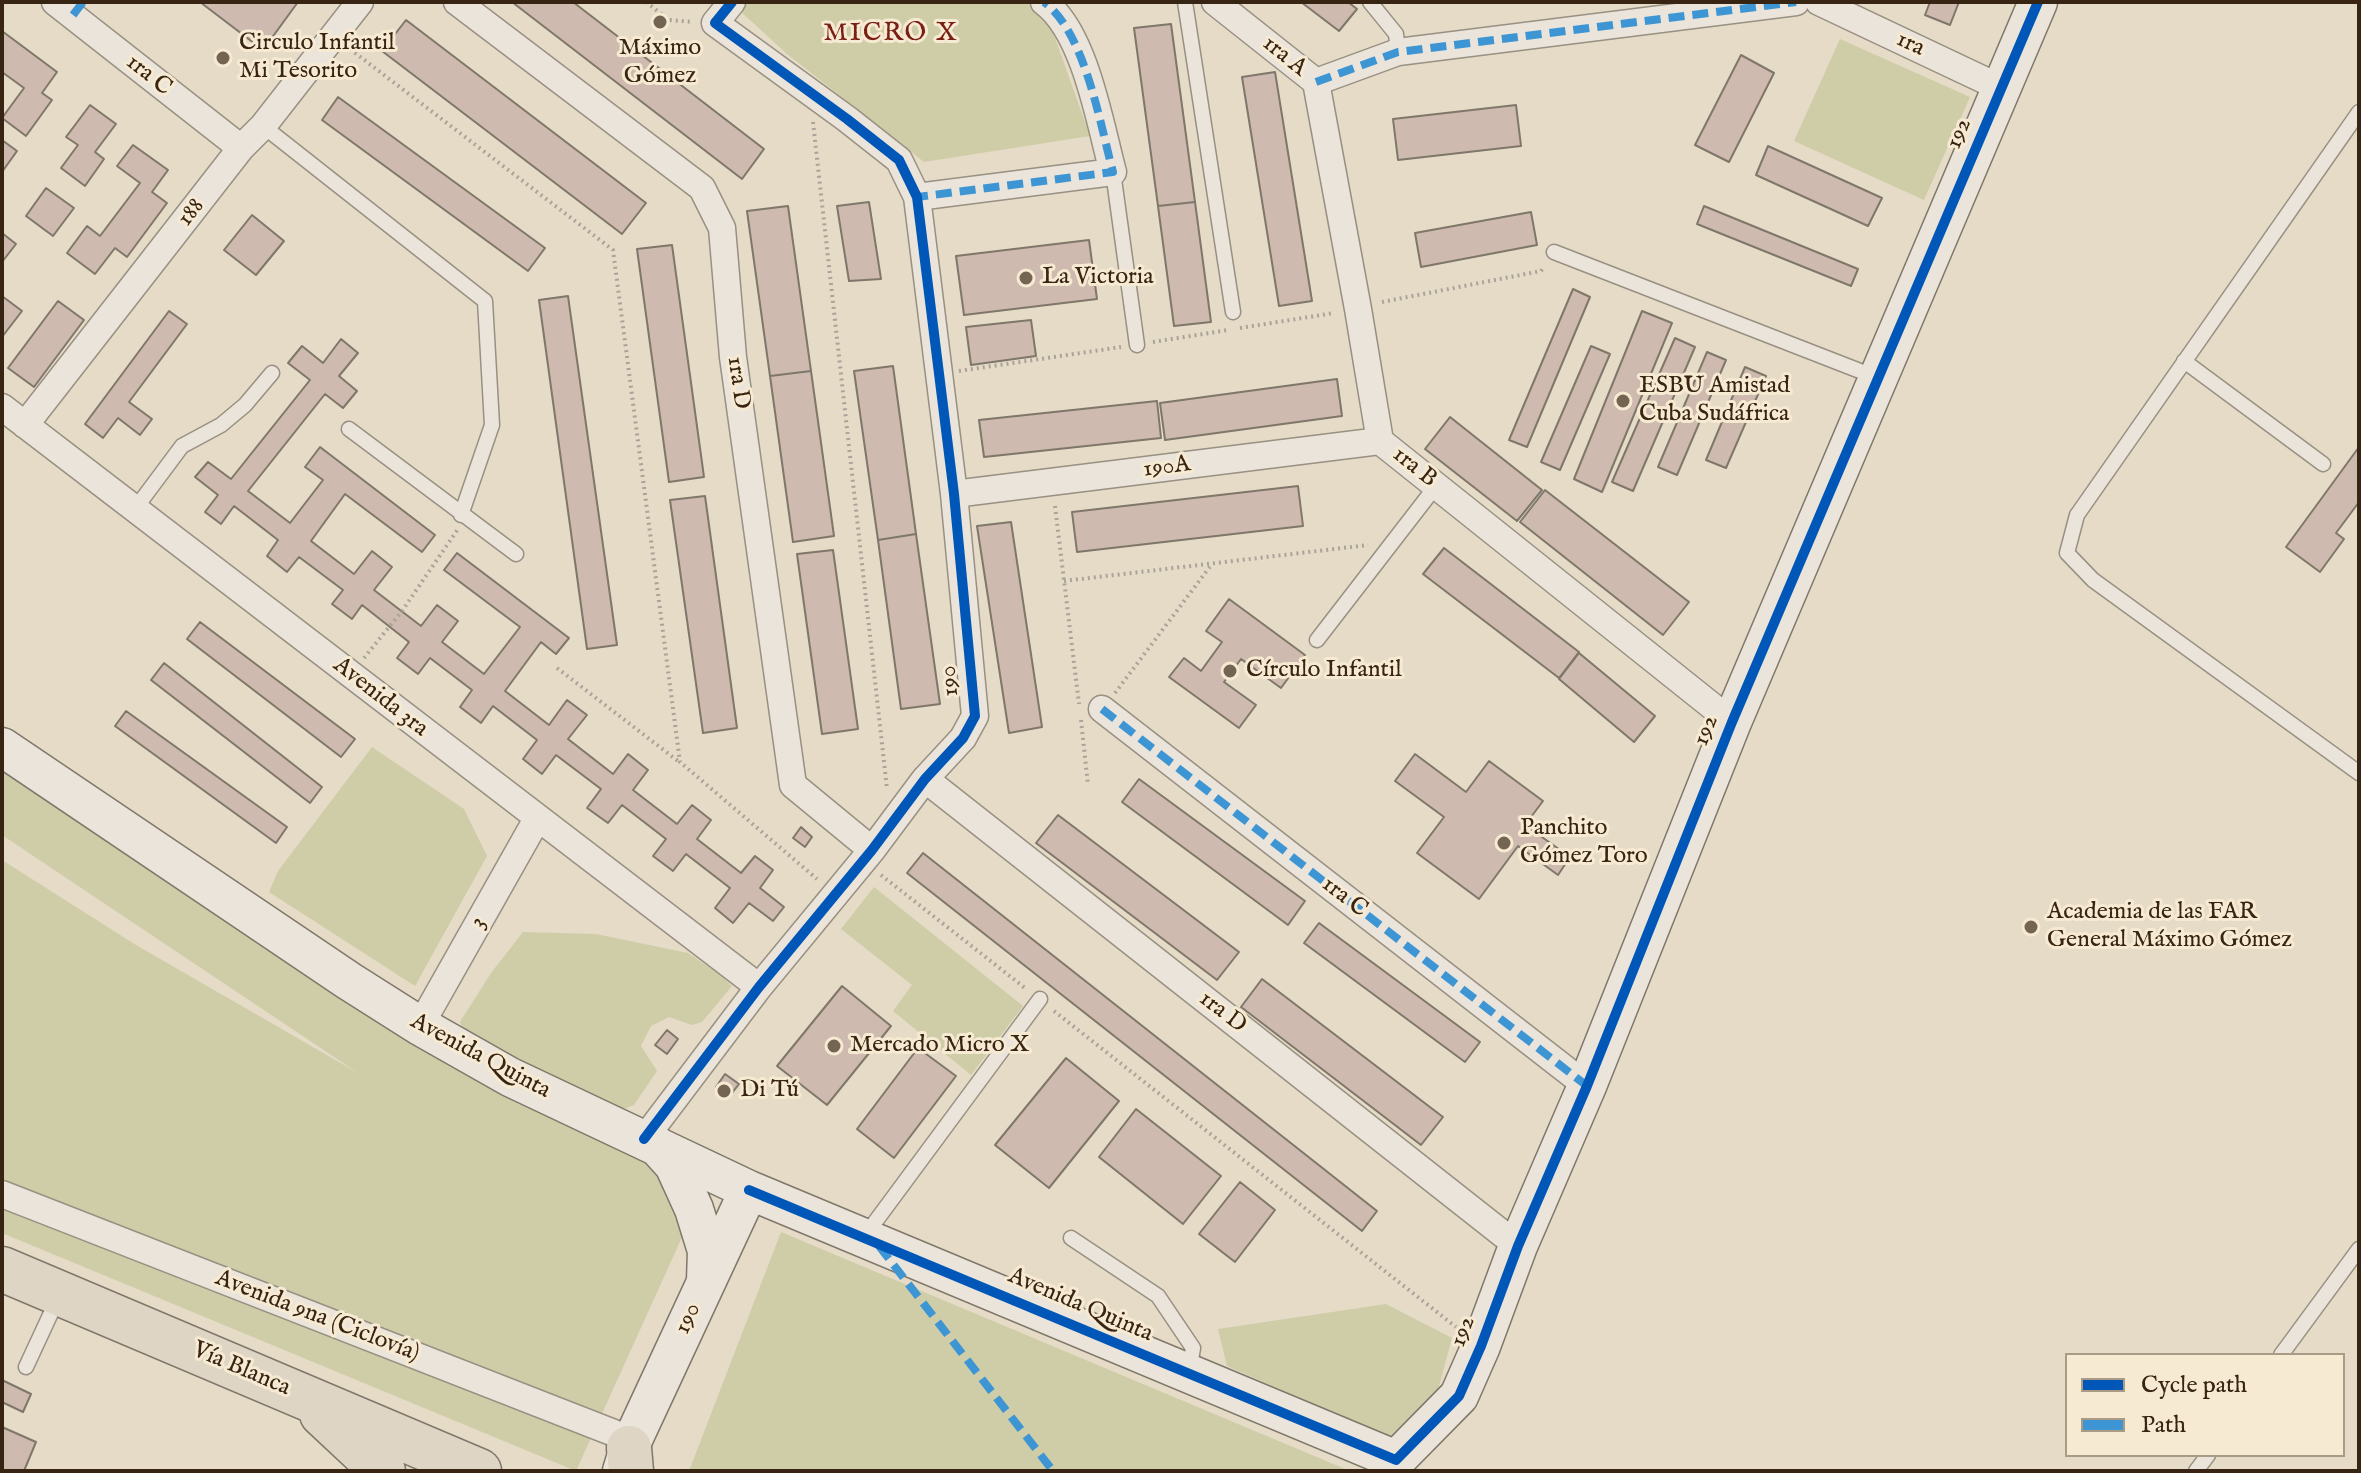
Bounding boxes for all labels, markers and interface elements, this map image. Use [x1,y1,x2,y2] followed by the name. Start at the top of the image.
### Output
[651,13,669,31] marker: Máximo Gómez
[823,19,959,51] district label: MICRO X
[1891,26,1929,64] street label: 1ra
[239,30,395,86] place label: Circulo Infantil Mi Tesorito
[1256,30,1312,84] street label: 1ra A
[619,35,701,91] place label: Máximo Gómez
[119,49,177,103] street label: 1ra C
[214,49,232,67] marker: Circulo Infantil Mi Tesorito
[1941,114,1979,154] street label: 192
[172,193,212,233] street label: 188
[1042,264,1154,292] place label: La Victoria
[1017,269,1035,287] marker: La Victoria
[719,355,755,411] street label: 1ra D
[1639,373,1790,429] place label: ESBU Amistad Cuba Sudáfrica
[1614,392,1632,410] marker: ESBU Amistad Cuba Sudáfrica
[1386,441,1442,495] street label: 1ra B
[1142,451,1192,485] street label: 190A
[327,652,433,744] street label: Avenida 3ra
[1246,657,1402,685] place label: Círculo Infantil
[1221,662,1239,680] marker: Círculo Infantil
[935,664,967,698] street label: 190
[1688,711,1726,751] street label: 192
[1520,815,1648,871] place label: Panchito Gómez Toro
[1495,834,1513,852] marker: Panchito Gómez Toro
[1315,871,1373,925] street label: 1ra C
[2047,899,2292,955] place label: Academia de las FAR General Máximo Gómez
[464,912,494,934] street label: 3
[2022,918,2040,936] marker: Academia de las FAR General Máximo Gómez
[1192,985,1252,1041] street label: 1ra D
[405,1008,555,1106] street label: Avenida Quinta
[850,1032,1029,1060] place label: Mercado Micro X
[825,1037,843,1055] marker: Mercado Micro X
[740,1077,799,1105] place label: Di Tú
[715,1082,733,1100] marker: Di Tú
[1003,1263,1157,1349] street label: Avenida Quinta
[211,1265,423,1369] street label: Avenida 9na (Ciclovía)
[669,1299,709,1339] street label: 190
[1445,1313,1483,1351] street label: 192
[188,1337,294,1403] street label: Vía Blanca
[2065,1353,2345,1457] legend
[2141,1370,2247,1401] text: Cycle path
[2141,1410,2186,1441] text: Path

